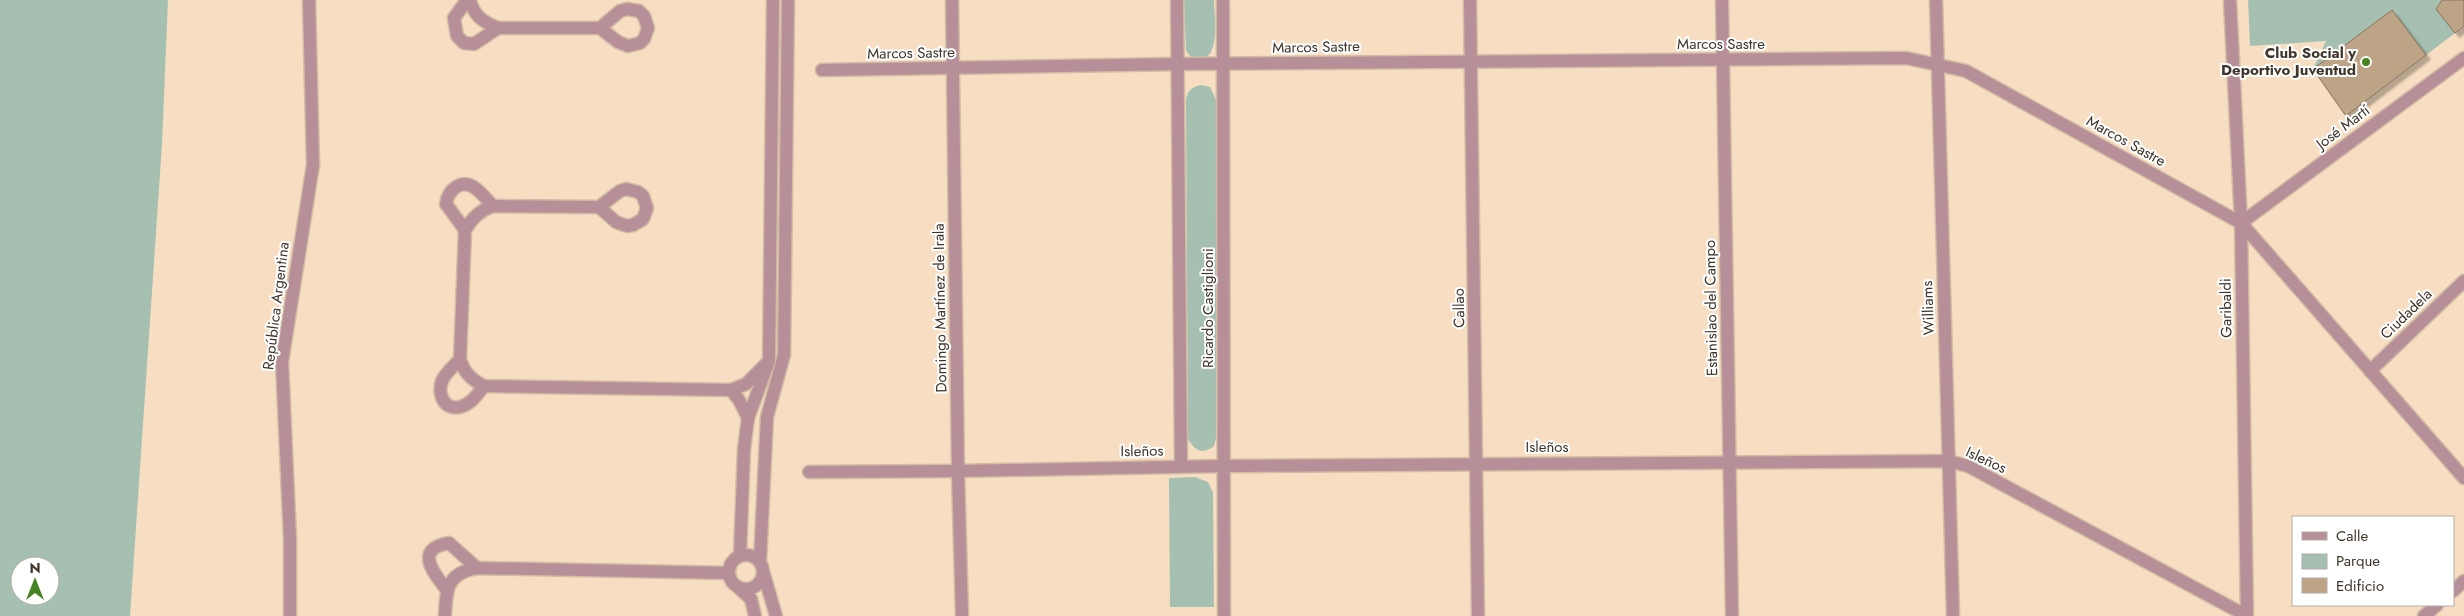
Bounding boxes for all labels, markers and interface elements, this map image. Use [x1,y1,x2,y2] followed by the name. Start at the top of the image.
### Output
[1677,33,1765,55] street label: Marcos Sastre
[1272,35,1360,59] street label: Marcos Sastre
[867,41,955,65] street label: Marcos Sastre
[2221,42,2356,81] place label: Club Social y Deportivo Juventud
[2360,56,2372,68] marker: Club Social y Deportivo Juventud
[2310,99,2375,156] street label: José Martí
[2082,110,2170,172] street label: Marcos Sastre
[928,223,952,393] street label: Domingo Martínez de Irala
[1699,240,1723,376] street label: Estanislao del Campo
[257,241,295,371] street label: República Argentina
[1197,248,1219,368] street label: Ricardo Castiglioni
[2214,278,2238,338] street label: Garibaldi
[1916,280,1940,336] street label: Williams
[2375,284,2437,344] street label: Ciudadela
[1448,288,1470,328] street label: Callao
[1525,436,1569,458] street label: Isleños
[1120,440,1164,462] street label: Isleños
[1962,441,2010,479] street label: Isleños
[2292,516,2454,606] legend
[2336,525,2368,547] text: Calle
[2336,550,2380,572] text: Parque
[10,556,60,606] north arrow
[29,558,41,578] text: N
[2336,575,2384,597] text: Edificio

